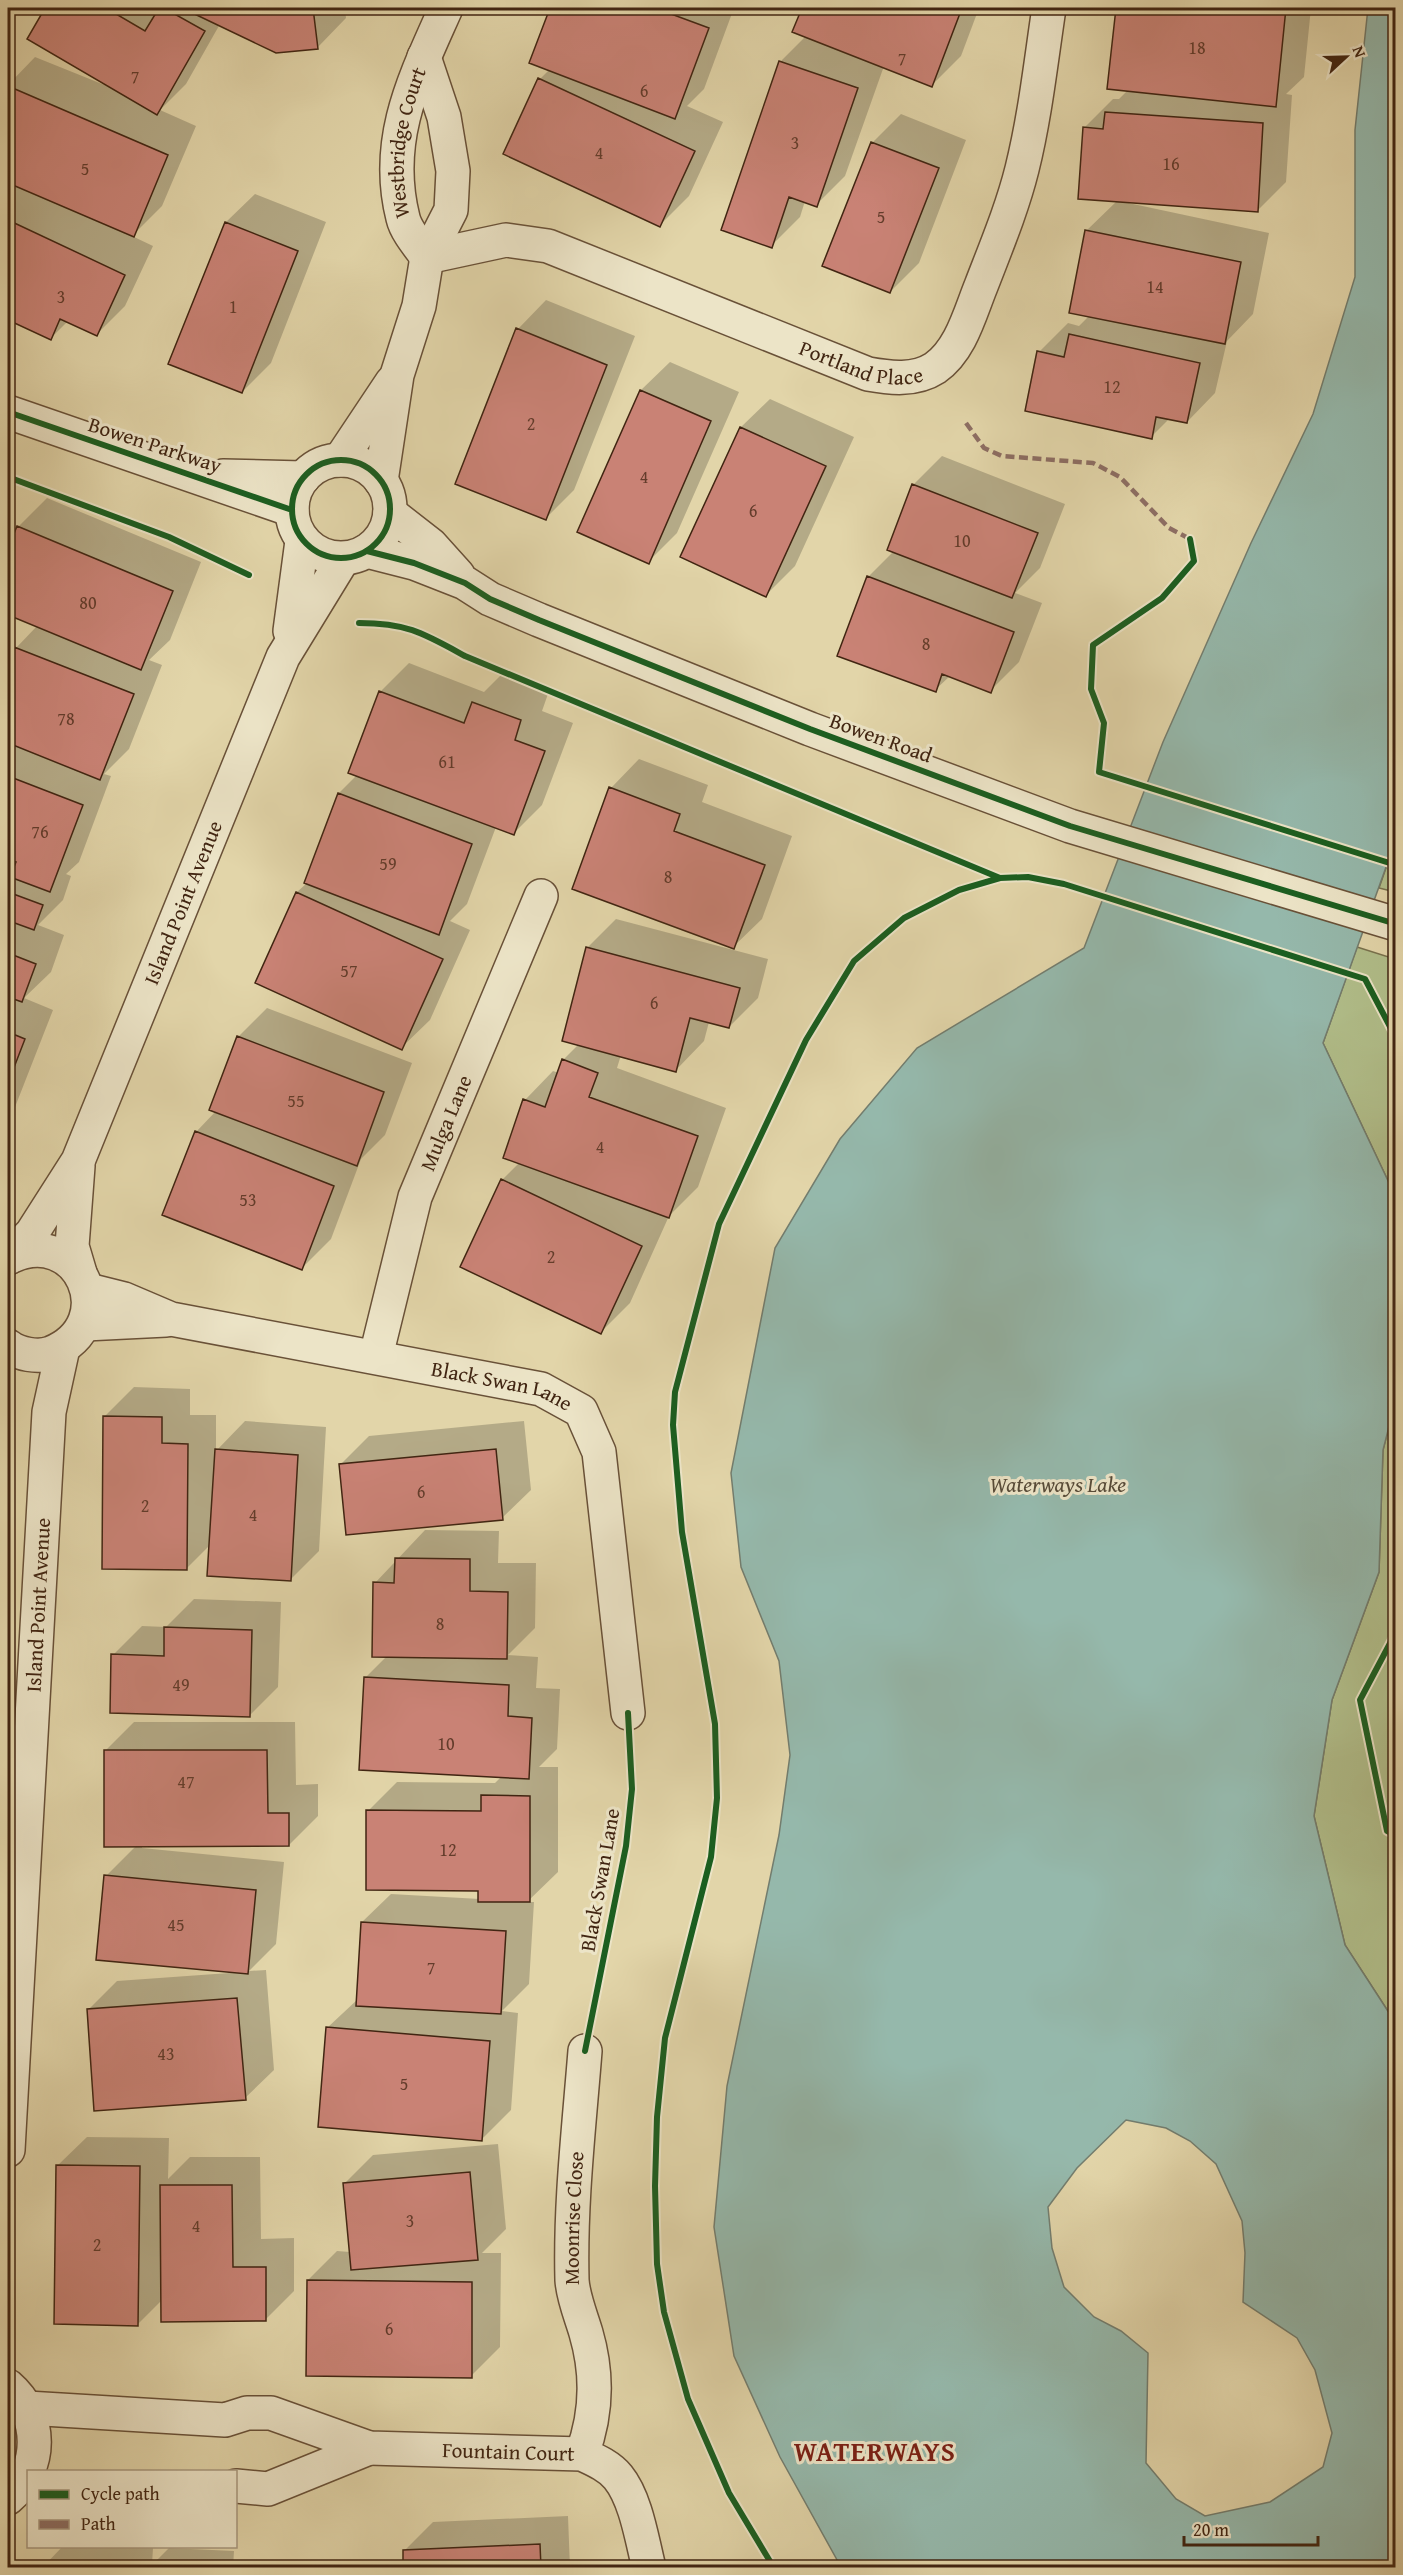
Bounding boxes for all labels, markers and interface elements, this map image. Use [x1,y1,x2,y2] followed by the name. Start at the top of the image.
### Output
[1316,27,1376,87] north arrow
[1188,34,1206,61] house number: 18
[1347,42,1373,61] text: N
[898,45,906,72] house number: 7
[381,62,434,221] street label: Westbridge Court
[131,63,139,90] house number: 7
[640,77,648,104] house number: 6
[791,129,799,156] house number: 3
[595,139,603,166] house number: 4
[1162,150,1180,177] house number: 16
[81,155,89,182] house number: 5
[877,203,885,230] house number: 5
[1146,273,1164,300] house number: 14
[57,283,65,310] house number: 3
[229,293,237,320] house number: 1
[795,332,926,392] street label: Portland Place
[1103,373,1121,400] house number: 12
[84,408,226,481] street label: Bowen Parkway
[527,410,535,437] house number: 2
[640,463,648,490] house number: 4
[749,497,757,524] house number: 6
[953,527,971,554] house number: 10
[79,589,97,616] house number: 80
[922,630,930,657] house number: 8
[57,705,75,732] house number: 78
[826,705,937,771] street label: Bowen Road
[438,748,456,775] house number: 61
[135,816,230,989] street label: Island Point Avenue
[31,818,49,845] house number: 76
[379,850,397,877] house number: 59
[664,863,672,890] house number: 8
[340,957,358,984] house number: 57
[650,989,658,1016] house number: 6
[412,1070,479,1175] street label: Mulga Lane
[287,1087,305,1114] house number: 55
[596,1133,604,1160] house number: 4
[239,1186,257,1213] house number: 53
[547,1243,555,1270] house number: 2
[429,1353,578,1418] street label: Black Swan Lane
[990,1468,1126,1500] water label: Waterways Lake
[417,1478,425,1505] house number: 6
[141,1492,149,1519] house number: 2
[249,1501,257,1528] house number: 4
[17,1517,58,1693] street label: Island Point Avenue
[436,1610,444,1637] house number: 8
[172,1671,190,1698] house number: 49
[437,1730,455,1757] house number: 10
[177,1768,195,1795] house number: 47
[572,1806,627,1954] street label: Black Swan Lane
[439,1836,457,1863] house number: 12
[167,1911,185,1938] house number: 45
[427,1954,435,1981] house number: 7
[157,2040,175,2067] house number: 43
[400,2070,408,2097] house number: 5
[556,2150,592,2286] street label: Moonrise Close
[406,2207,414,2234] house number: 3
[192,2212,200,2239] house number: 4
[93,2231,101,2258] house number: 2
[385,2315,393,2342] house number: 6
[794,2431,956,2471] district label: WATERWAYS
[442,2434,576,2469] street label: Fountain Court
[27,2470,237,2548] legend
[81,2480,160,2507] text: Cycle path
[1184,2509,1318,2547] scale bar
[81,2510,116,2537] text: Path
[1193,2516,1229,2543] text: 20 m

